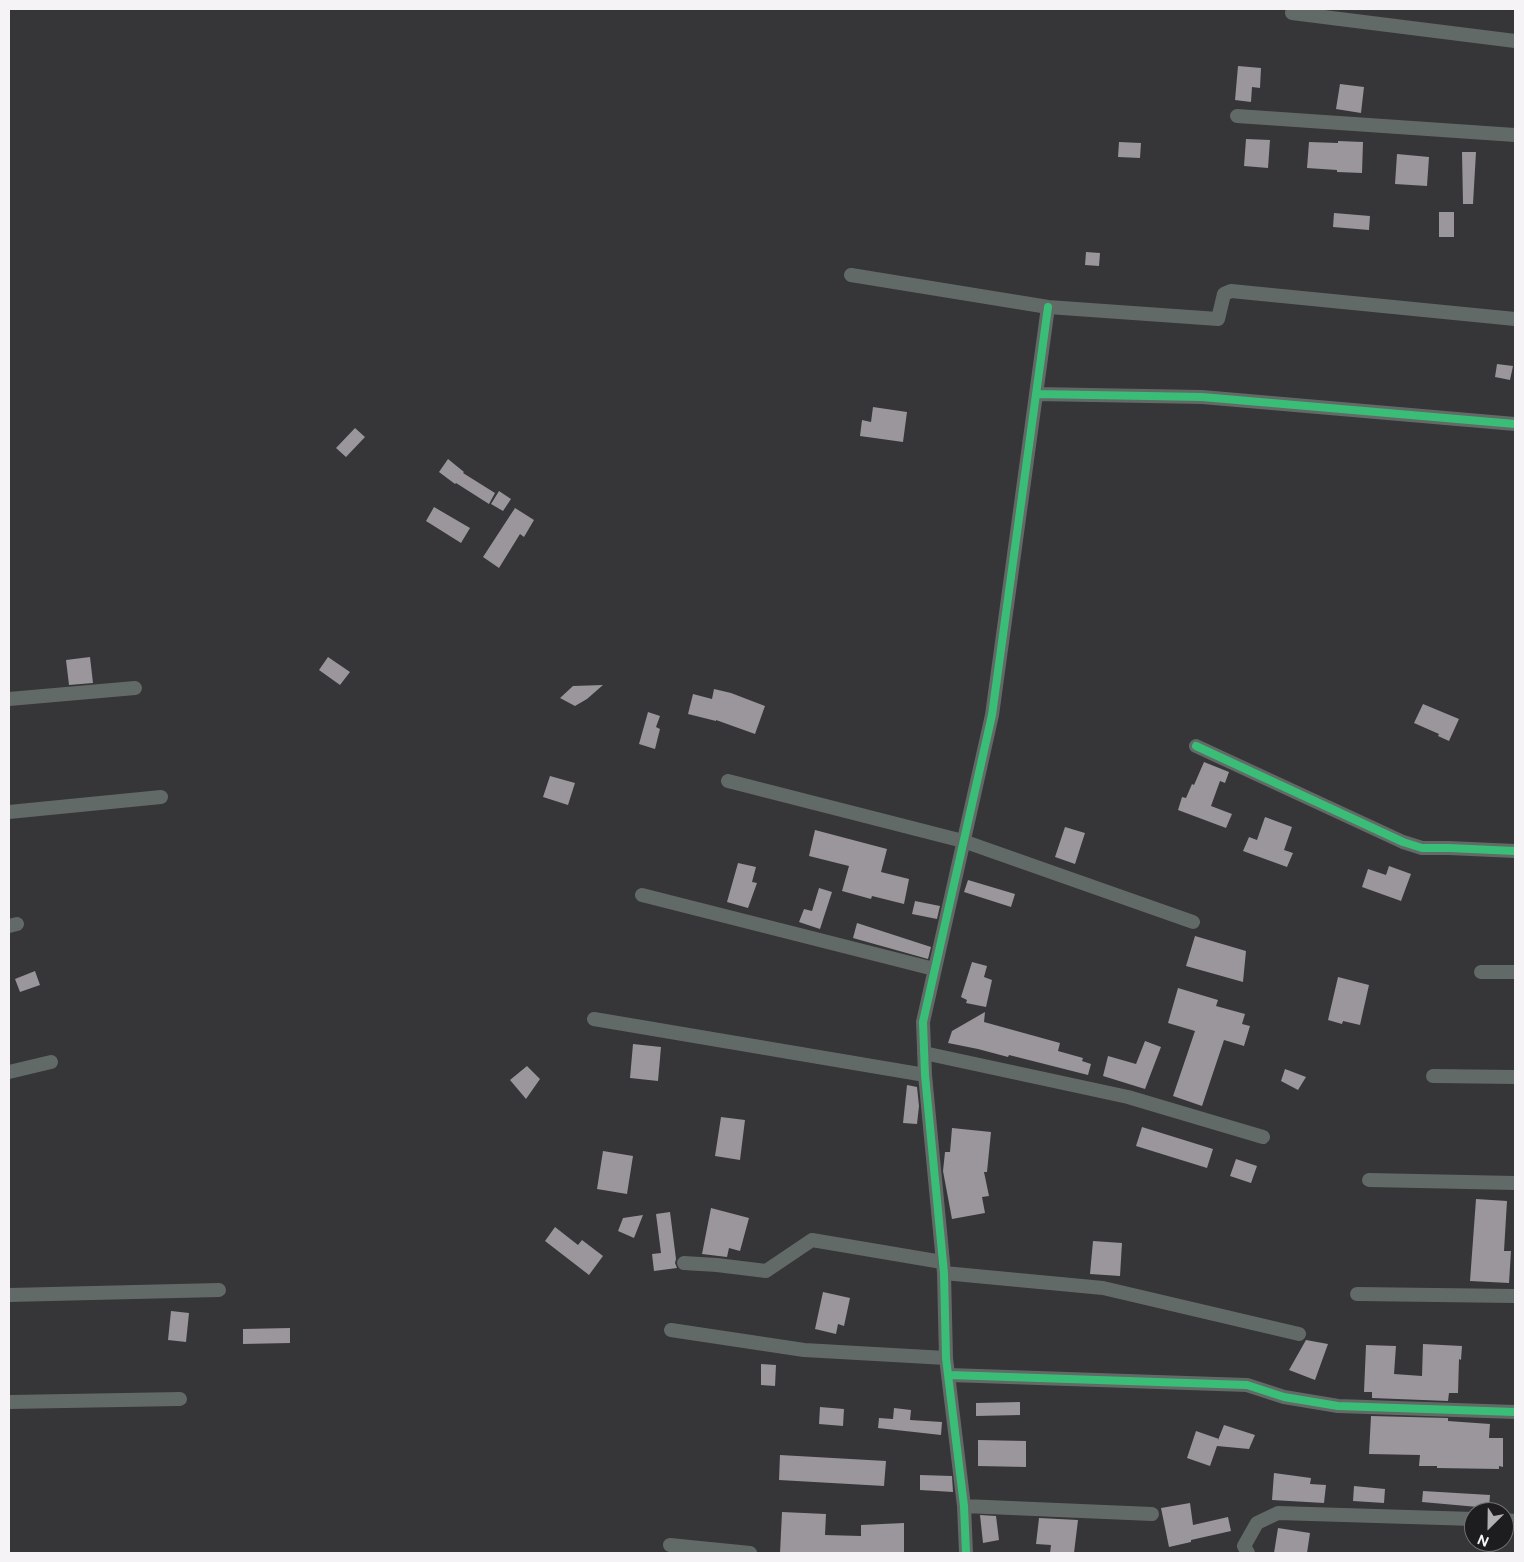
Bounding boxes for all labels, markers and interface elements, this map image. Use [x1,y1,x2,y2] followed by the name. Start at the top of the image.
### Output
[1464,1502,1514,1552] north arrow
[1475,1530,1492,1550] text: N

